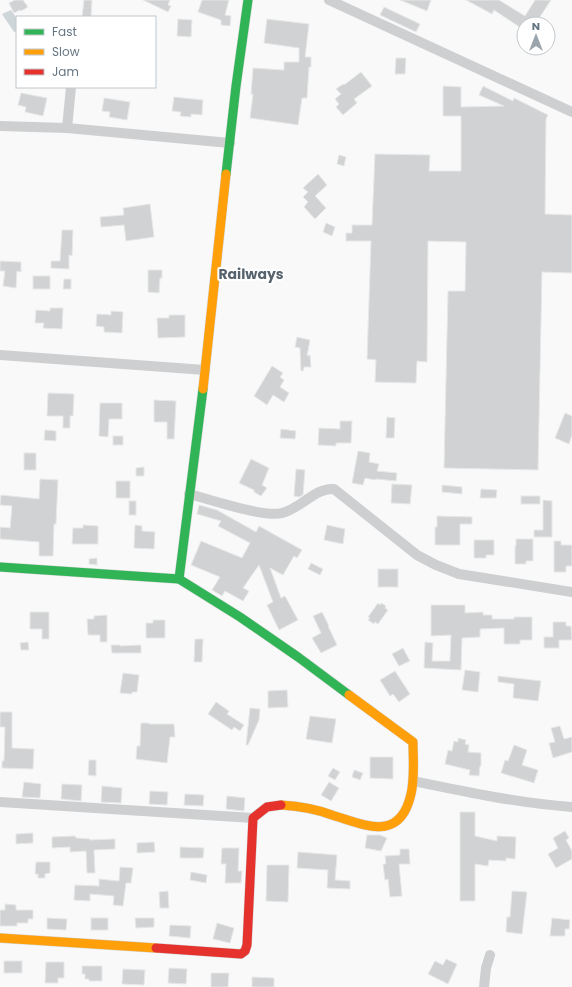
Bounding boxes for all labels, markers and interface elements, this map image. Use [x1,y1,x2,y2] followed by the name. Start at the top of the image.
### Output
[16,16,156,88] legend
[516,16,556,56] north arrow
[532,18,540,34] text: N
[52,23,77,40] text: Fast
[52,43,80,60] text: Slow
[52,63,79,80] text: Jam
[218,264,284,284] district label: Railways

